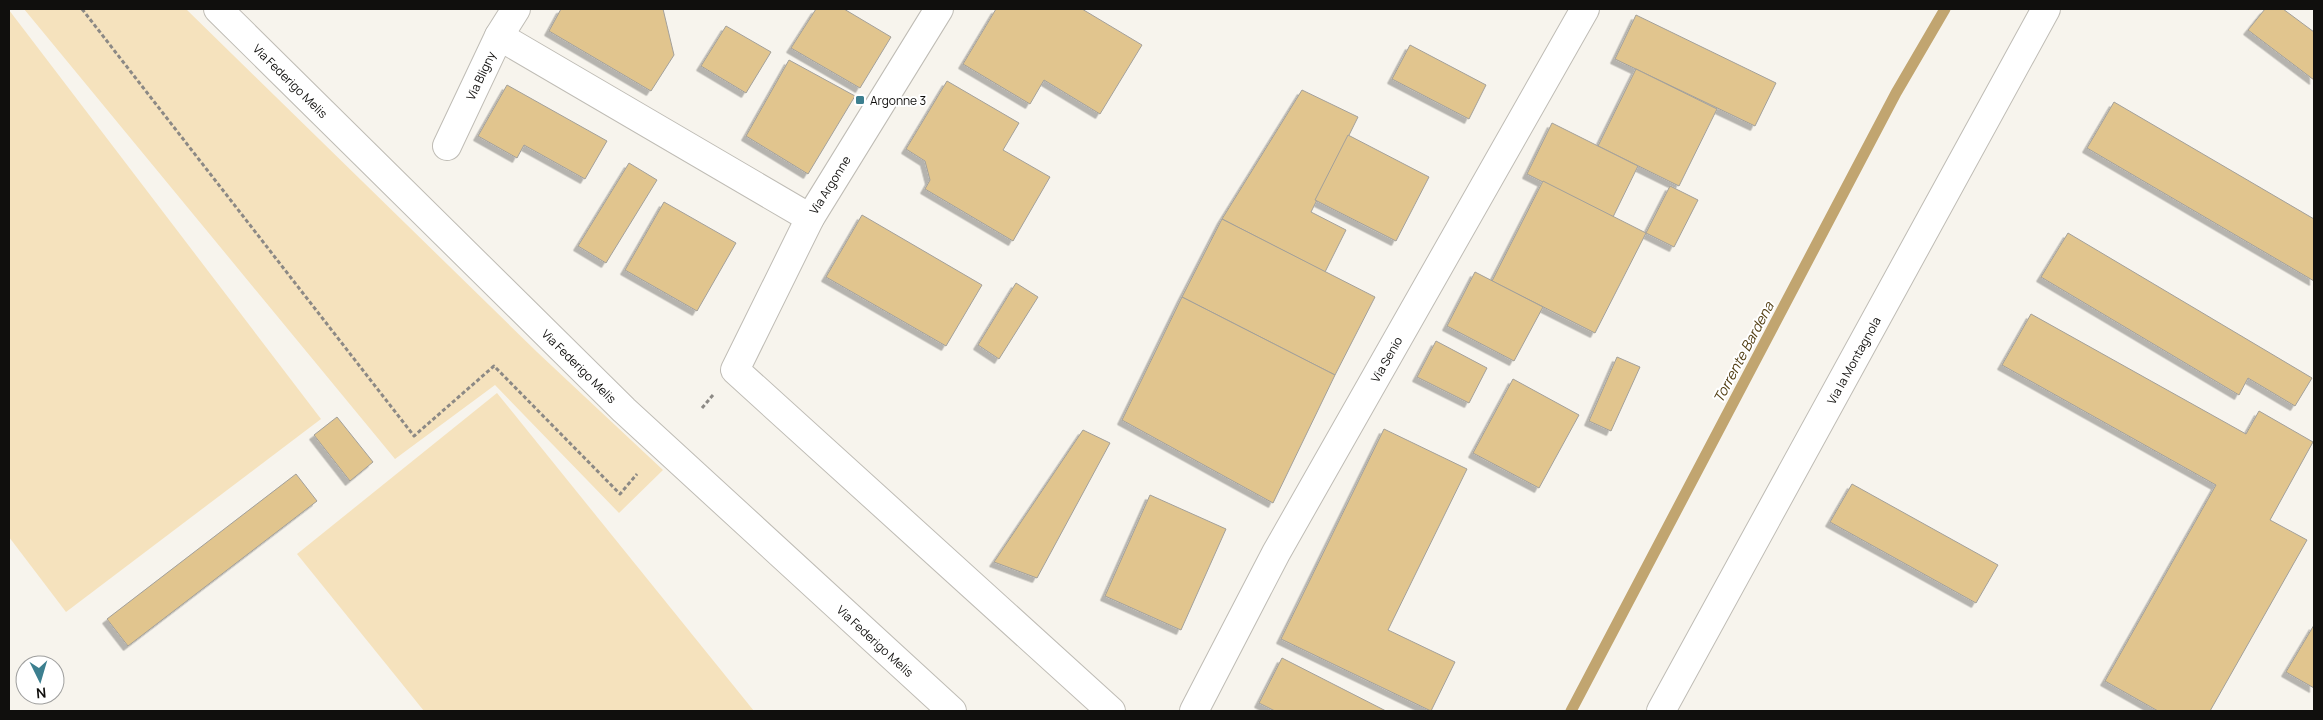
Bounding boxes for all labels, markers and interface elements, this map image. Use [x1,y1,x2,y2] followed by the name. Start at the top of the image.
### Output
[249,40,332,121] street label: Via Federigo Melis
[461,48,499,103] street label: Via Bligny
[870,92,926,109] place label: Argonne 3
[854,94,866,106] marker: Argonne 3
[805,153,855,217] street label: Via Argonne
[1708,297,1778,406] water label: Torrente Bardena
[1822,313,1884,407] street label: Via la Montagnola
[538,325,621,407] street label: Via Federigo Melis
[1366,333,1406,385] street label: Via Senio
[833,601,918,680] street label: Via Federigo Melis
[15,655,65,705] north arrow
[35,684,47,703] text: N

